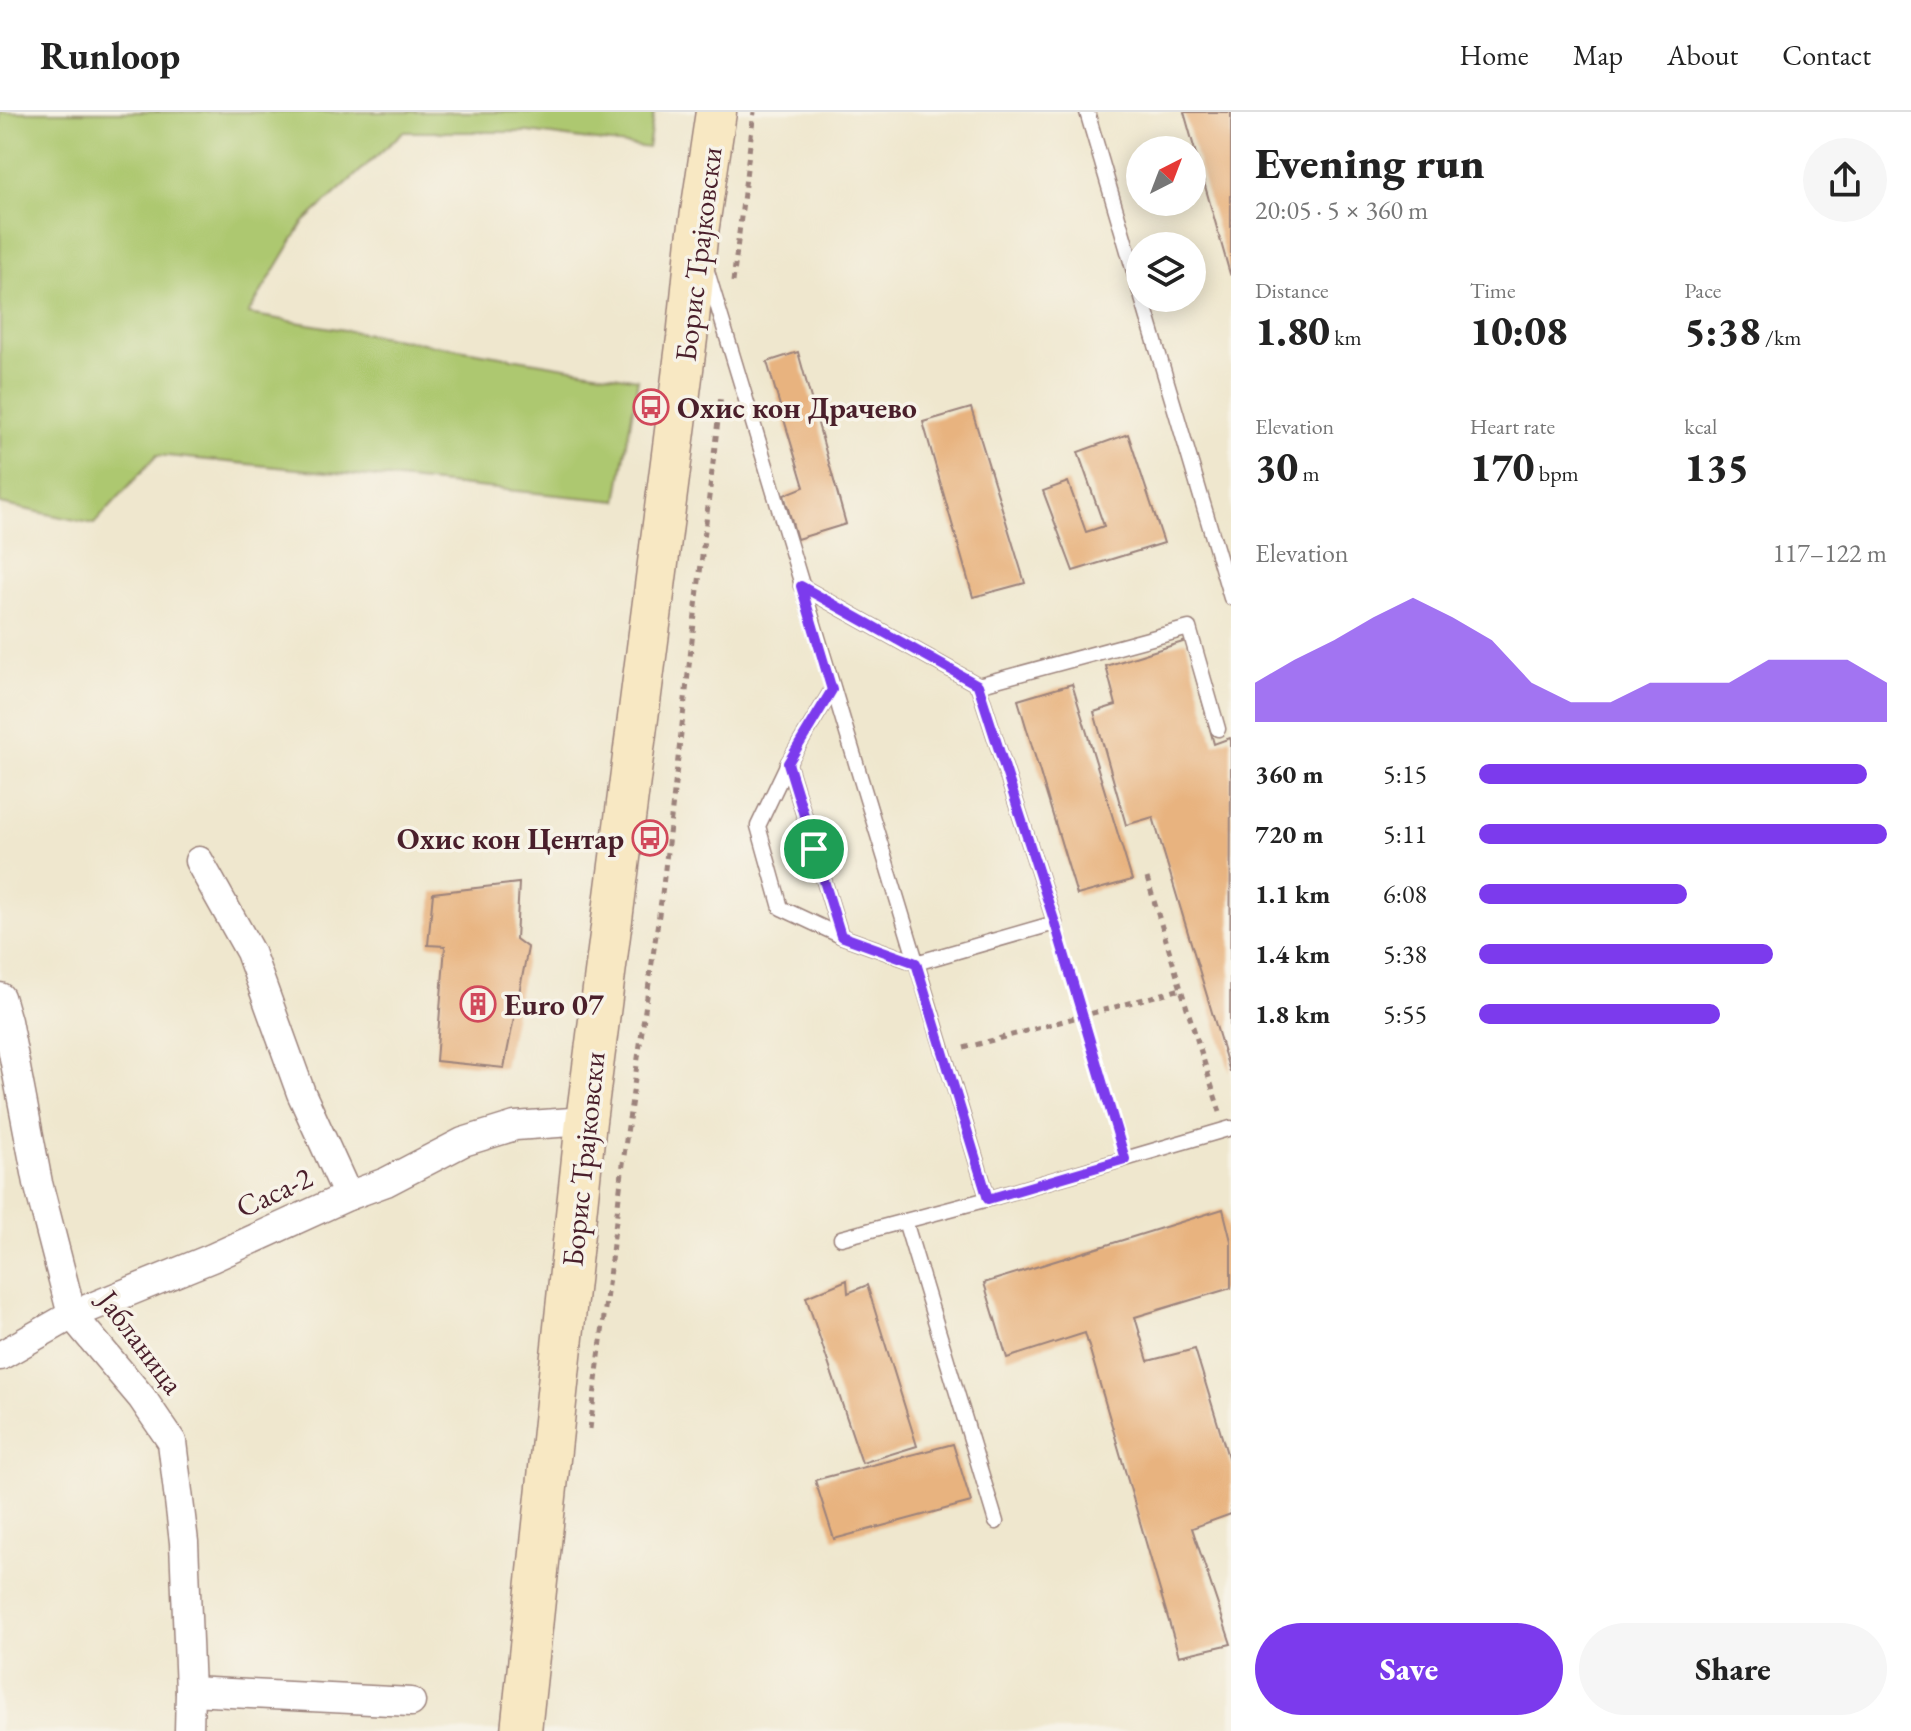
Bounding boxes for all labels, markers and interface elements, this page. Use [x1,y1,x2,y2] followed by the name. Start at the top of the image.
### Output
[40,31,180,80] text: Runloop
[1459,37,1529,73] text: Home
[1573,37,1623,73] text: Map
[1667,37,1738,73] text: About
[1782,37,1871,73] text: Contact
[1255,134,1485,191] text: Evening run
[1126,136,1206,216] north arrow
[1126,136,1206,312] map controls
[1803,138,1887,222] button: share
[665,144,731,364] street label: Борис Трајковски
[1255,193,1428,227] text: 20:05 · 5 × 360 m
[1126,232,1206,312] button: layers
[1255,276,1328,305] text: Distance
[1470,276,1515,305] text: Time
[1684,276,1721,305] text: Pace
[1255,305,1330,357] text: 1.80
[1470,305,1568,357] text: 10:08
[1684,305,1761,357] text: 5:38
[1330,323,1362,352] text: km
[1761,323,1801,352] text: /km
[632,388,670,426] bus stop icon: Охис кон Драчево
[677,388,917,427] place label: Охис кон Драчево
[1255,412,1334,441] text: Elevation
[1470,412,1555,441] text: Heart rate
[1684,412,1717,441] text: kcal
[1255,441,1298,493] text: 30
[1470,441,1534,493] text: 170
[1684,441,1749,493] text: 135
[1298,459,1320,488] text: m
[1534,459,1579,488] text: bpm
[1255,536,1349,570] text: Elevation
[1772,536,1887,570] text: 117–122 m
[1255,757,1323,791] text: 360 m
[1383,757,1427,791] text: 5:15
[780,815,848,883] pin
[1255,817,1323,851] text: 720 m
[1383,817,1427,851] text: 5:11
[397,819,624,858] place label: Охис кон Центар
[631,819,669,857] bus stop icon: Охис кон Центар
[792,827,836,871] icon: arrive
[1255,877,1330,911] text: 1.1 km
[1383,877,1427,911] text: 6:08
[1255,937,1330,971] text: 1.4 km
[1383,937,1427,971] text: 5:38
[459,985,497,1023] building icon: Euro 07
[504,985,604,1024] place label: Euro 07
[1255,997,1330,1031] text: 1.8 km
[1383,997,1427,1031] text: 5:55
[552,1049,614,1268] street label: Борис Трајковски
[230,1157,319,1226] street label: Саса-2
[87,1280,193,1402] street label: Јабланица
[1255,1623,1563,1715] button: Save
[1579,1623,1887,1715] button: Share

